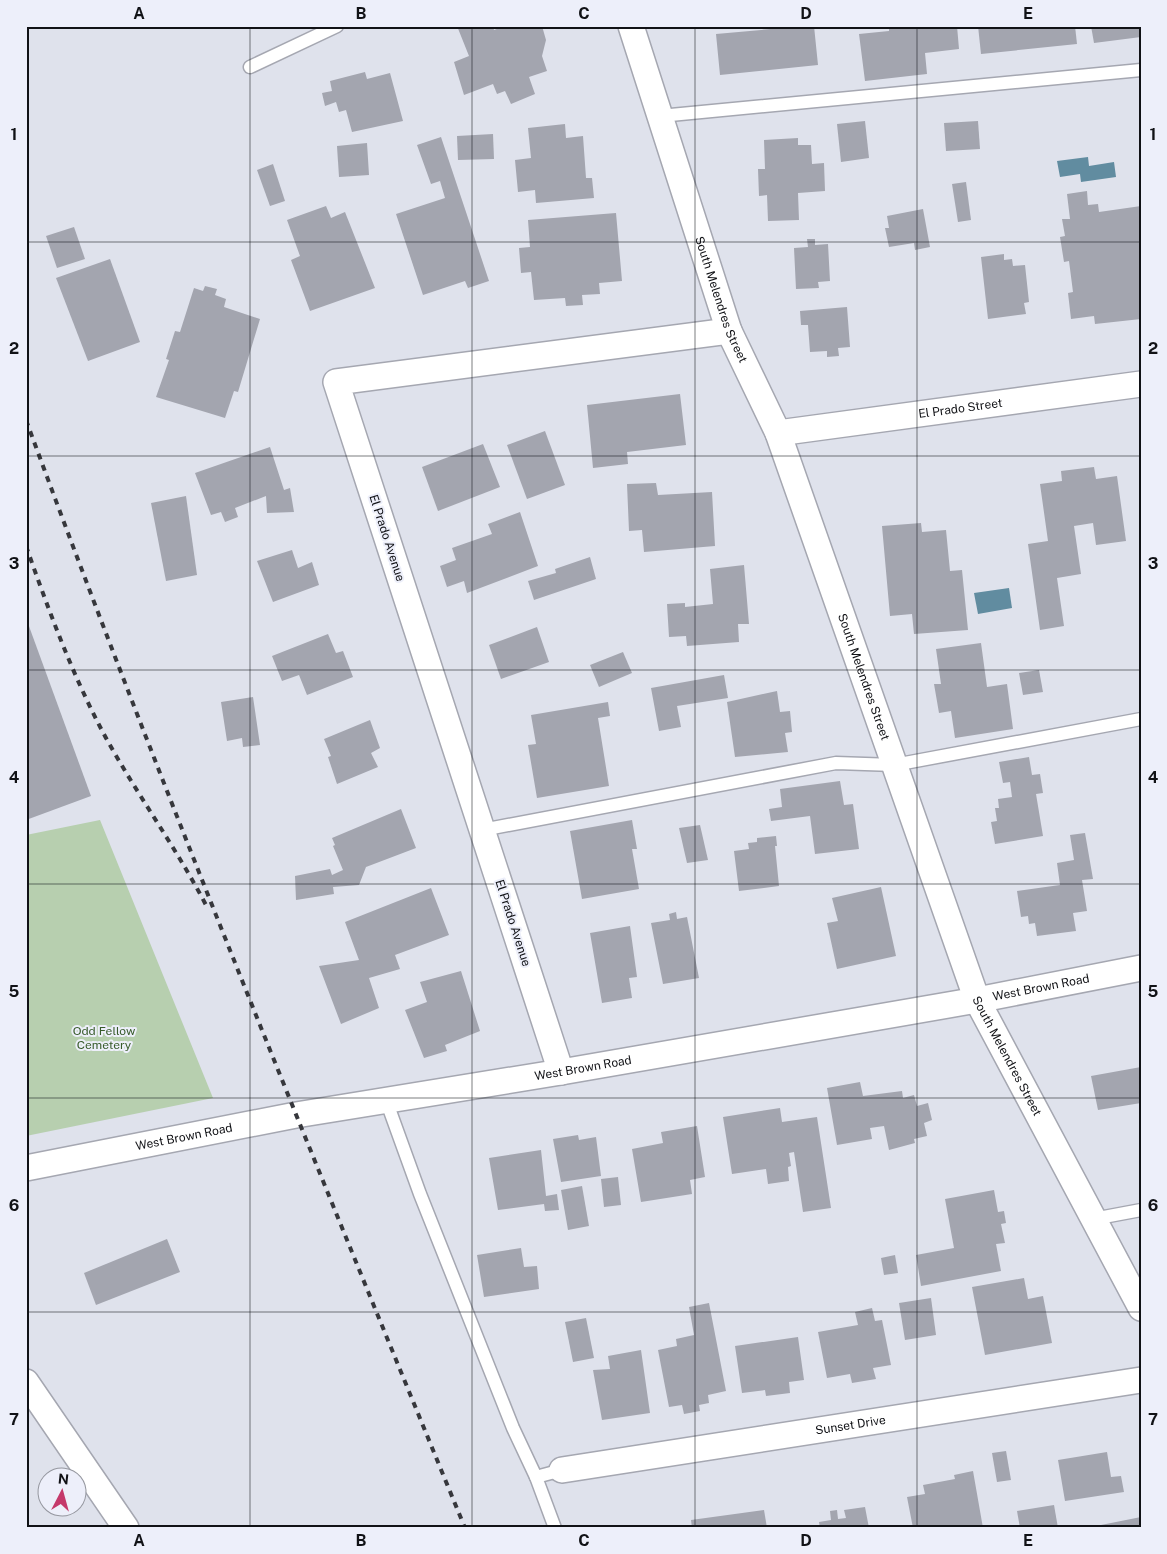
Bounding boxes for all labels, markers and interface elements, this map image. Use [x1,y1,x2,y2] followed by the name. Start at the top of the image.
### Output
[133,4,145,23] text: A
[356,4,367,23] text: B
[578,4,590,23] text: C
[800,4,812,23] text: D
[1023,4,1033,23] text: E
[11,125,17,144] text: 1
[1150,125,1156,144] text: 1
[692,235,750,365] street label: South Melendres Street
[9,339,19,358] text: 2
[1148,339,1158,358] text: 2
[918,396,1004,421] street label: El Prado Street
[366,493,408,583] street label: El Prado Avenue
[9,554,19,573] text: 3
[1148,554,1158,573] text: 3
[835,612,892,742] street label: South Melendres Street
[9,768,20,787] text: 4
[1148,768,1159,787] text: 4
[492,878,534,968] street label: El Prado Avenue
[991,971,1091,1004] street label: West Brown Road
[9,982,20,1001] text: 5
[1148,982,1159,1001] text: 5
[969,994,1045,1119] street label: South Melendres Street
[73,1024,136,1052] park label: Odd Fellow Cemetery
[533,1053,633,1083] street label: West Brown Road
[134,1121,234,1153] street label: West Brown Road
[9,1196,19,1215] text: 6
[1148,1196,1158,1215] text: 6
[9,1410,19,1429] text: 7
[1148,1410,1158,1429] text: 7
[814,1413,887,1438] street label: Sunset Drive
[38,1466,88,1516] north arrow
[57,1471,70,1488] text: N
[133,1531,145,1550] text: A
[356,1531,367,1550] text: B
[578,1531,590,1550] text: C
[800,1531,812,1550] text: D
[1023,1531,1033,1550] text: E

